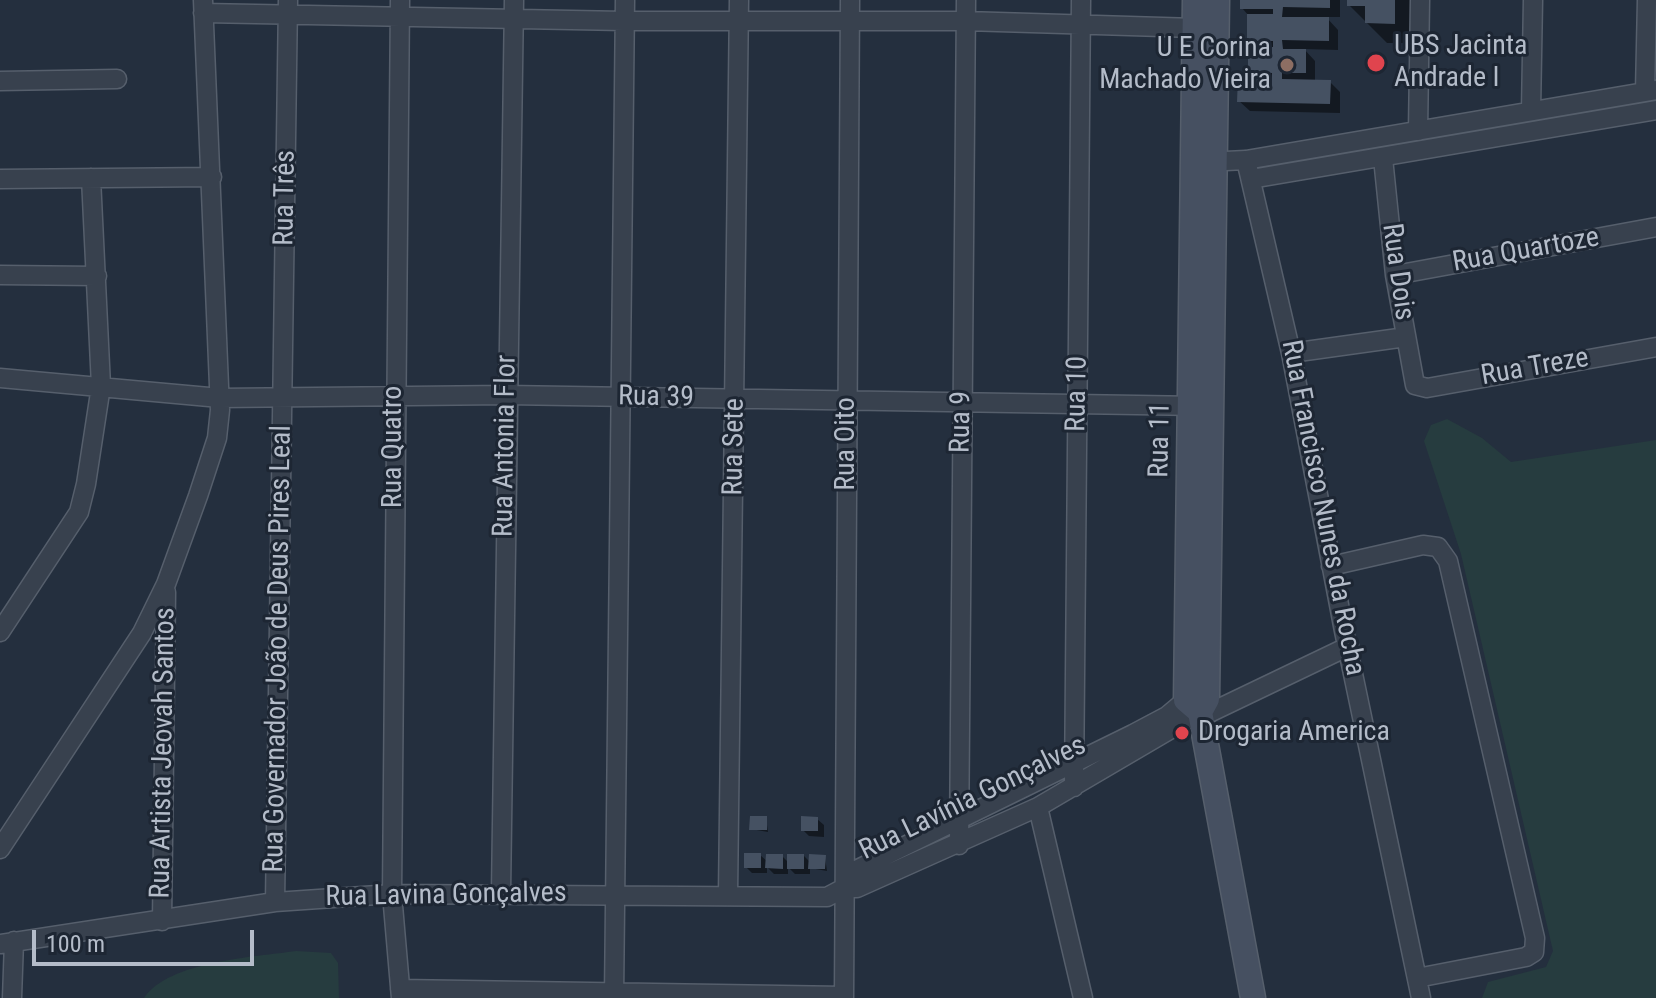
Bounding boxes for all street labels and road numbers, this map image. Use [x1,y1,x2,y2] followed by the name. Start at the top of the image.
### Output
[268,150,304,246] street label: Rua Três
[1374,221,1420,323] street label: Rua Dois
[1450,222,1602,280] street label: Rua Quartoze
[1273,337,1371,679] street label: Rua Francisco Nunes da Rocha
[1479,342,1591,394] street label: Rua Treze
[488,355,524,537] street label: Rua Antonia Flor
[1061,356,1095,432] street label: Rua 10
[618,381,694,415] street label: Rua 39
[377,386,411,508] street label: Rua Quatro
[945,391,979,453] street label: Rua 9
[830,397,864,491] street label: Rua Oito
[717,398,753,496] street label: Rua Sete
[1144,402,1178,478] street label: Rua 11
[258,425,300,873] street label: Rua Governador João de Deus Pires Leal
[145,607,183,899] street label: Rua Artista Jeovah Santos
[854,730,1092,868] street label: Rua Lavínia Gonçalves
[325,877,567,915] street label: Rua Lavina Gonçalves

